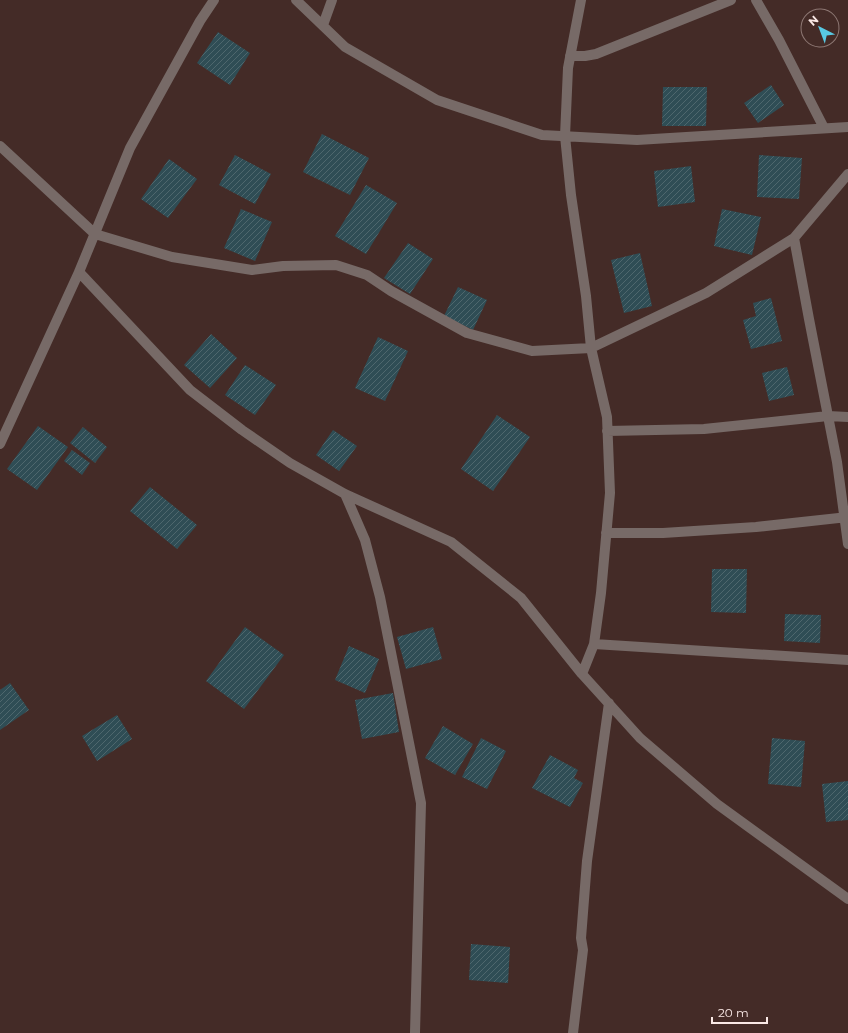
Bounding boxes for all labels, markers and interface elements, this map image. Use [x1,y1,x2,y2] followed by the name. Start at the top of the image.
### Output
[800,8,840,48] north arrow
[805,12,821,29] text: N
[712,999,767,1025] scale bar
[718,1005,749,1020] text: 20 m

